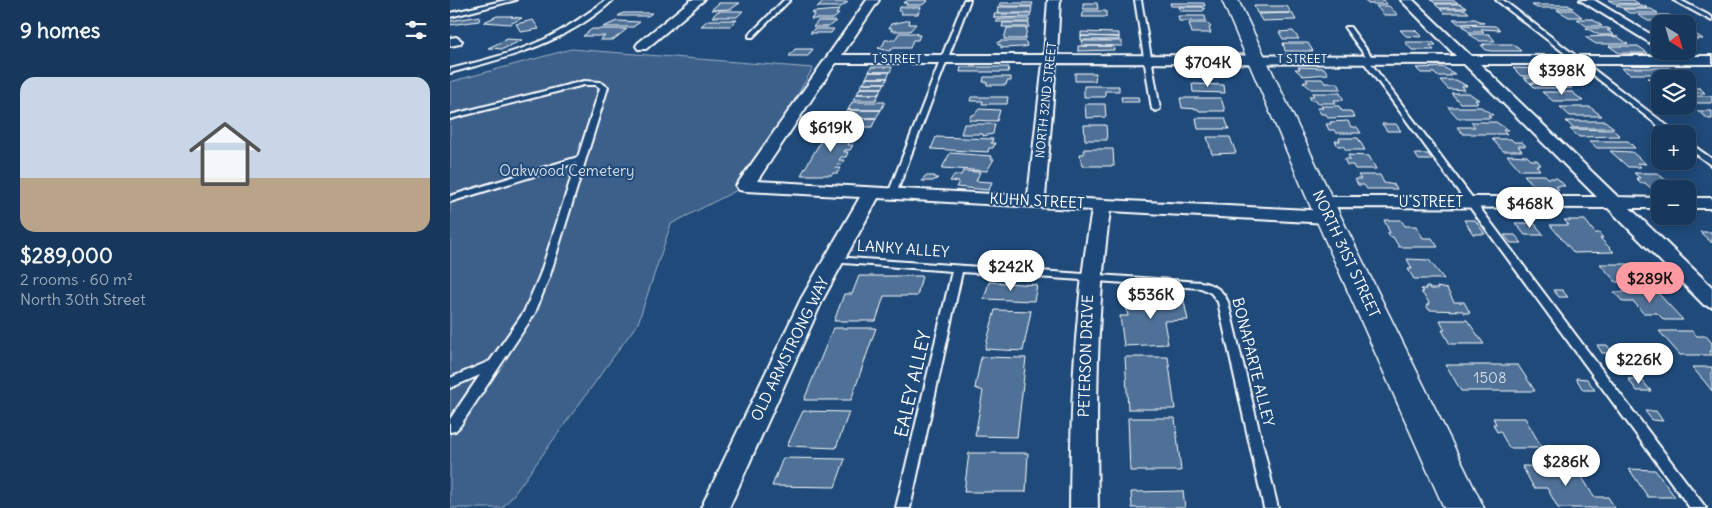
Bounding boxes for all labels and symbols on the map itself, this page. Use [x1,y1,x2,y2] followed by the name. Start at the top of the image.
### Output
[1651,15,1696,60] north arrow
[1032,41,1059,159] street label: NORTH 32ND STREET
[1173,46,1243,88] pin: $704K
[872,51,922,66] street label: T STREET
[1277,51,1327,66] street label: T STREET
[1527,54,1597,96] pin: $398K
[796,110,866,153] pin: $619K
[499,161,635,180] park label: Oakwood Cemetery
[1495,186,1565,229] pin: $468K
[1309,187,1384,321] street label: NORTH 31ST STREET
[989,189,1085,212] street label: KUHN STREET
[1399,192,1464,211] street label: U STREET
[856,236,950,261] street label: LANKY ALLEY
[976,250,1046,292] pin: $242K
[1615,262,1685,304] pin: $289K
[746,273,833,424] street label: OLD ARMSTRONG WAY
[1116,278,1186,320] pin: $536K
[1074,294,1097,418] street label: PETERSON DRIVE
[1228,295,1279,429] street label: BONAPARTE ALLEY
[889,328,936,439] street label: EALEY ALLEY
[1604,342,1674,385] pin: $226K
[1473,368,1507,387] house number: 1508
[1531,444,1601,487] pin: $286K

